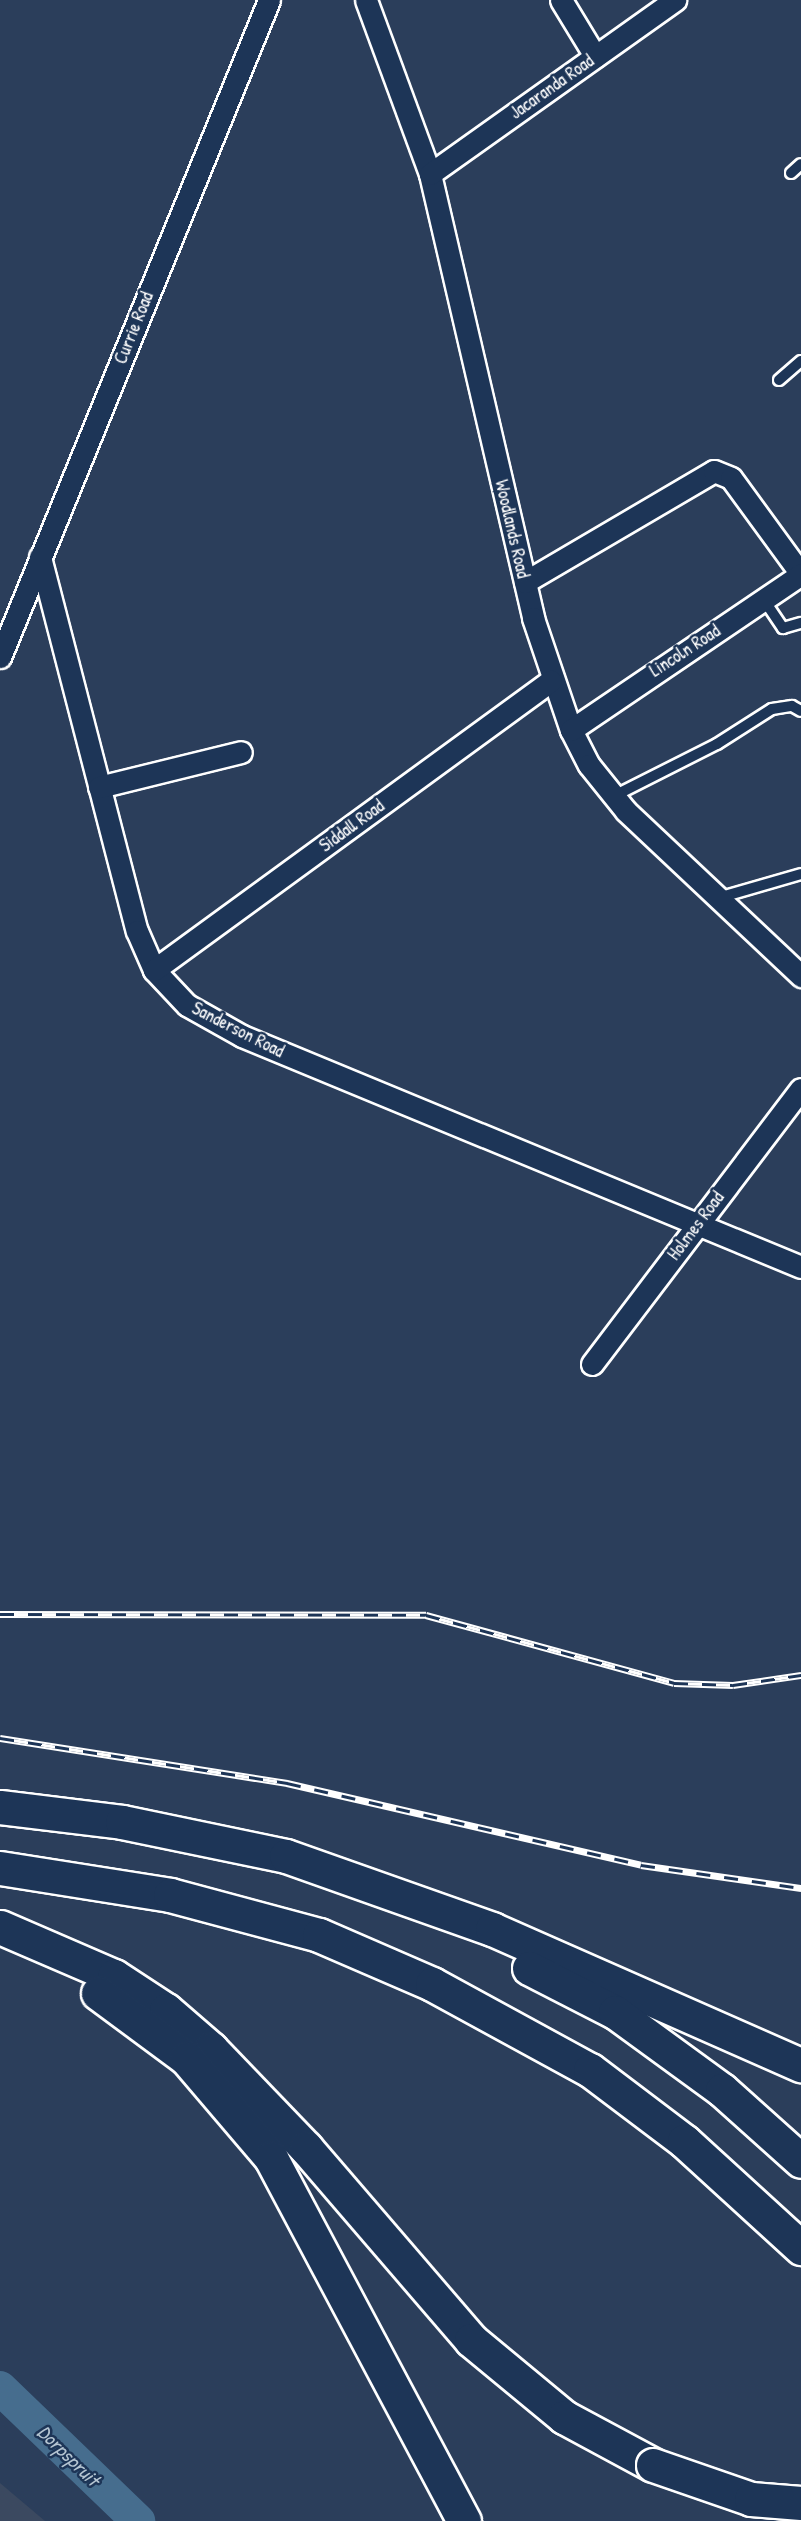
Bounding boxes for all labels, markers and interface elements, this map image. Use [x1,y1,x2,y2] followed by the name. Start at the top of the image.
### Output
[506,50,598,124] street label: Jacaranda Road
[110,289,158,367] street label: Currie Road
[490,478,534,580] street label: Woodlands Road
[646,620,724,682] street label: Lincoln Road
[315,795,389,857] street label: Siddall Road
[188,998,288,1062] street label: Sanderson Road
[663,1187,729,1265] street label: Holmes Road
[33,2420,105,2490] water label: Dorpspruit

